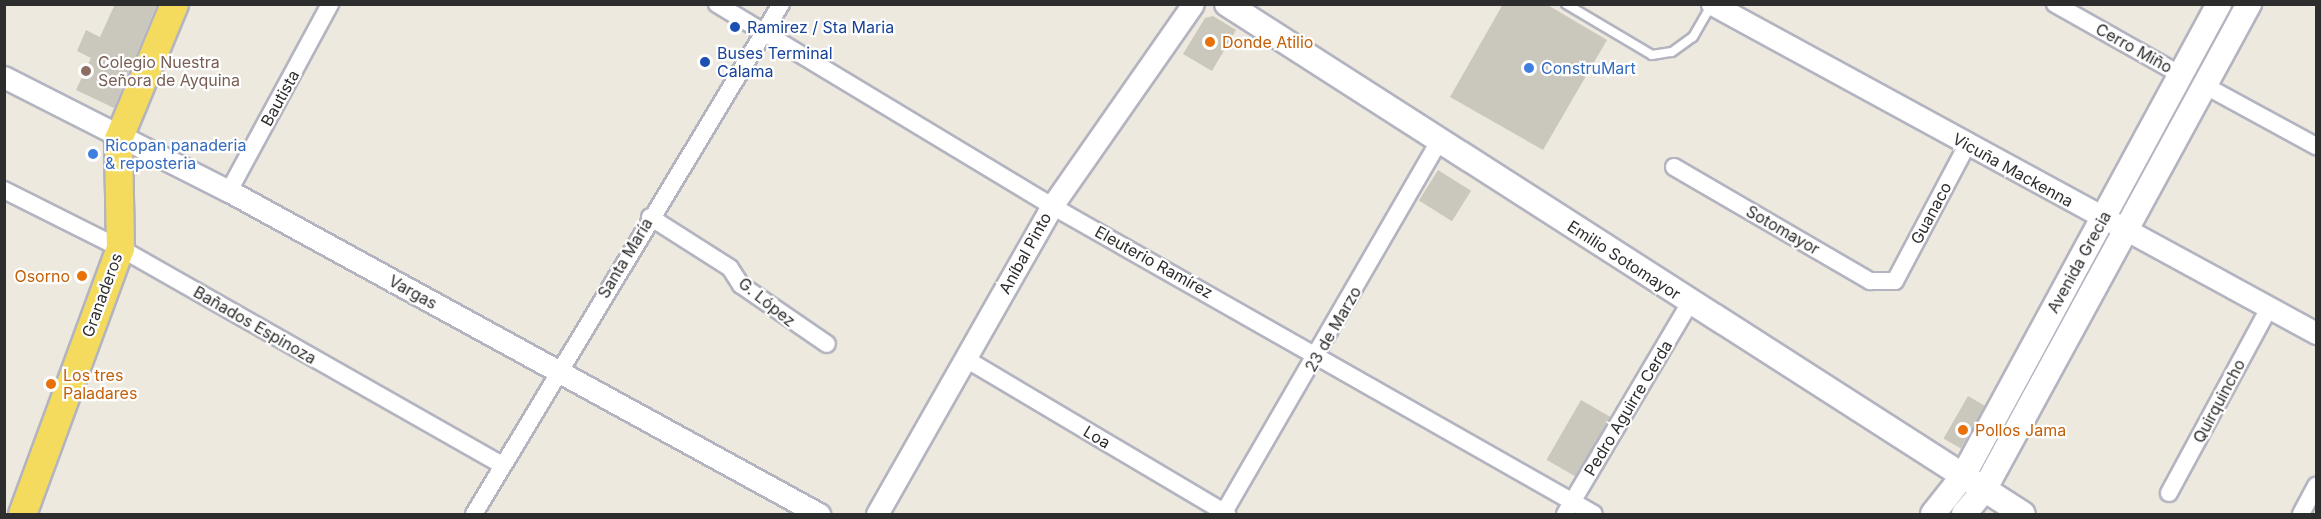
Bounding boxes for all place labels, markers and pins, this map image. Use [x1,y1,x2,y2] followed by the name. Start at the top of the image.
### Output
[747,17,894,37] place label: Ramirez / Sta Maria
[728,20,742,34] marker: Ramirez / Sta Maria
[1222,32,1313,52] place label: Donde Atilio
[1203,35,1217,49] marker: Donde Atilio
[717,43,833,81] place label: Buses Terminal Calama
[98,52,240,90] place label: Colegio Nuestra Señora de Ayquina
[698,55,712,69] marker: Buses Terminal Calama
[1541,58,1636,78] place label: ConstruMart
[1522,61,1536,75] marker: ConstruMart
[79,64,93,78] marker: Colegio Nuestra Señora de Ayquina
[105,135,246,173] place label: Ricopan panaderia & reposteria
[86,147,100,161] marker: Ricopan panaderia & reposteria
[14,266,70,286] place label: Osorno
[75,269,89,283] marker: Osorno
[63,365,137,403] place label: Los tres Paladares
[44,377,58,391] marker: Los tres Paladares
[1975,420,2066,440] place label: Pollos Jama
[1956,423,1970,437] marker: Pollos Jama

